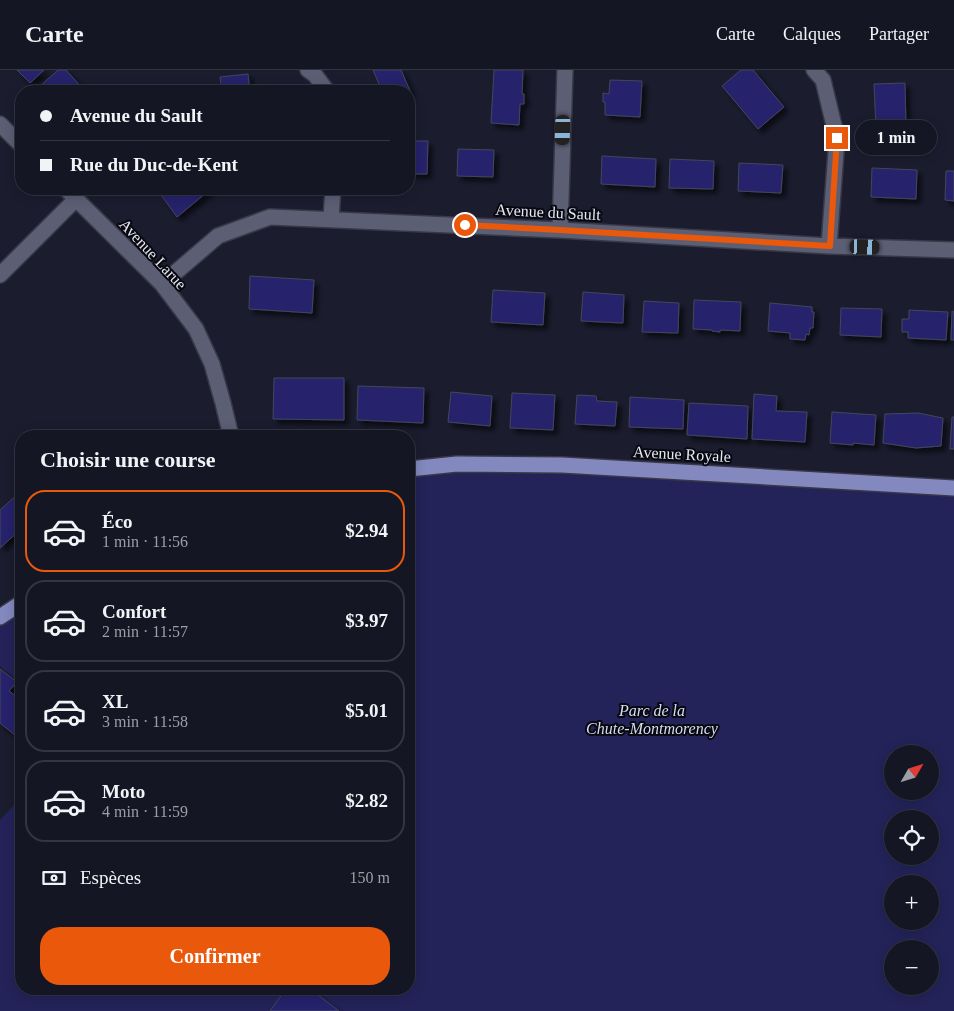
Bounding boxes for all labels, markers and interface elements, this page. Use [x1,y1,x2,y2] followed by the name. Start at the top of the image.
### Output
[25,21,84,47] text: Carte
[716,24,755,44] text: Carte
[783,24,841,44] text: Calques
[869,24,929,44] text: Partager
[70,105,203,126] text: Avenue du Sault
[554,115,571,145] car
[854,120,937,156] callout: 1 min
[826,127,848,149] route end
[877,129,915,146] text: 1 min
[70,154,238,175] text: Rue du Duc-de-Kent
[495,201,602,223] street label: Avenue du Sault
[454,214,476,236] route start
[116,215,190,293] street label: Avenue Larue
[849,239,880,255] car
[633,443,731,466] street label: Avenue Royale
[40,447,216,472] text: Choisir une course
[42,509,87,554] icon: car
[102,511,133,532] text: Éco
[345,520,388,541] text: $2.94
[102,533,188,550] text: 1 min · 11:56
[42,599,87,644] icon: car
[102,601,166,622] text: Confort
[345,610,388,631] text: $3.97
[102,623,188,640] text: 2 min · 11:57
[42,689,87,734] icon: car
[102,691,128,712] text: XL
[345,700,388,721] text: $5.01
[586,702,719,738] park label: Parc de la Chute-Montmorency
[102,713,188,730] text: 3 min · 11:58
[884,745,939,800] north arrow
[884,745,939,995] map controls
[42,779,87,824] icon: car
[102,781,145,802] text: Moto
[345,790,388,811] text: $2.82
[102,803,188,820] text: 4 min · 11:59
[884,810,939,865] button: locate
[40,864,68,892] icon: cash
[80,867,141,888] text: Espèces
[350,869,390,886] text: 150 m
[884,875,939,930] button: +
[40,927,390,985] button: Confirmer
[884,940,939,995] button: −

